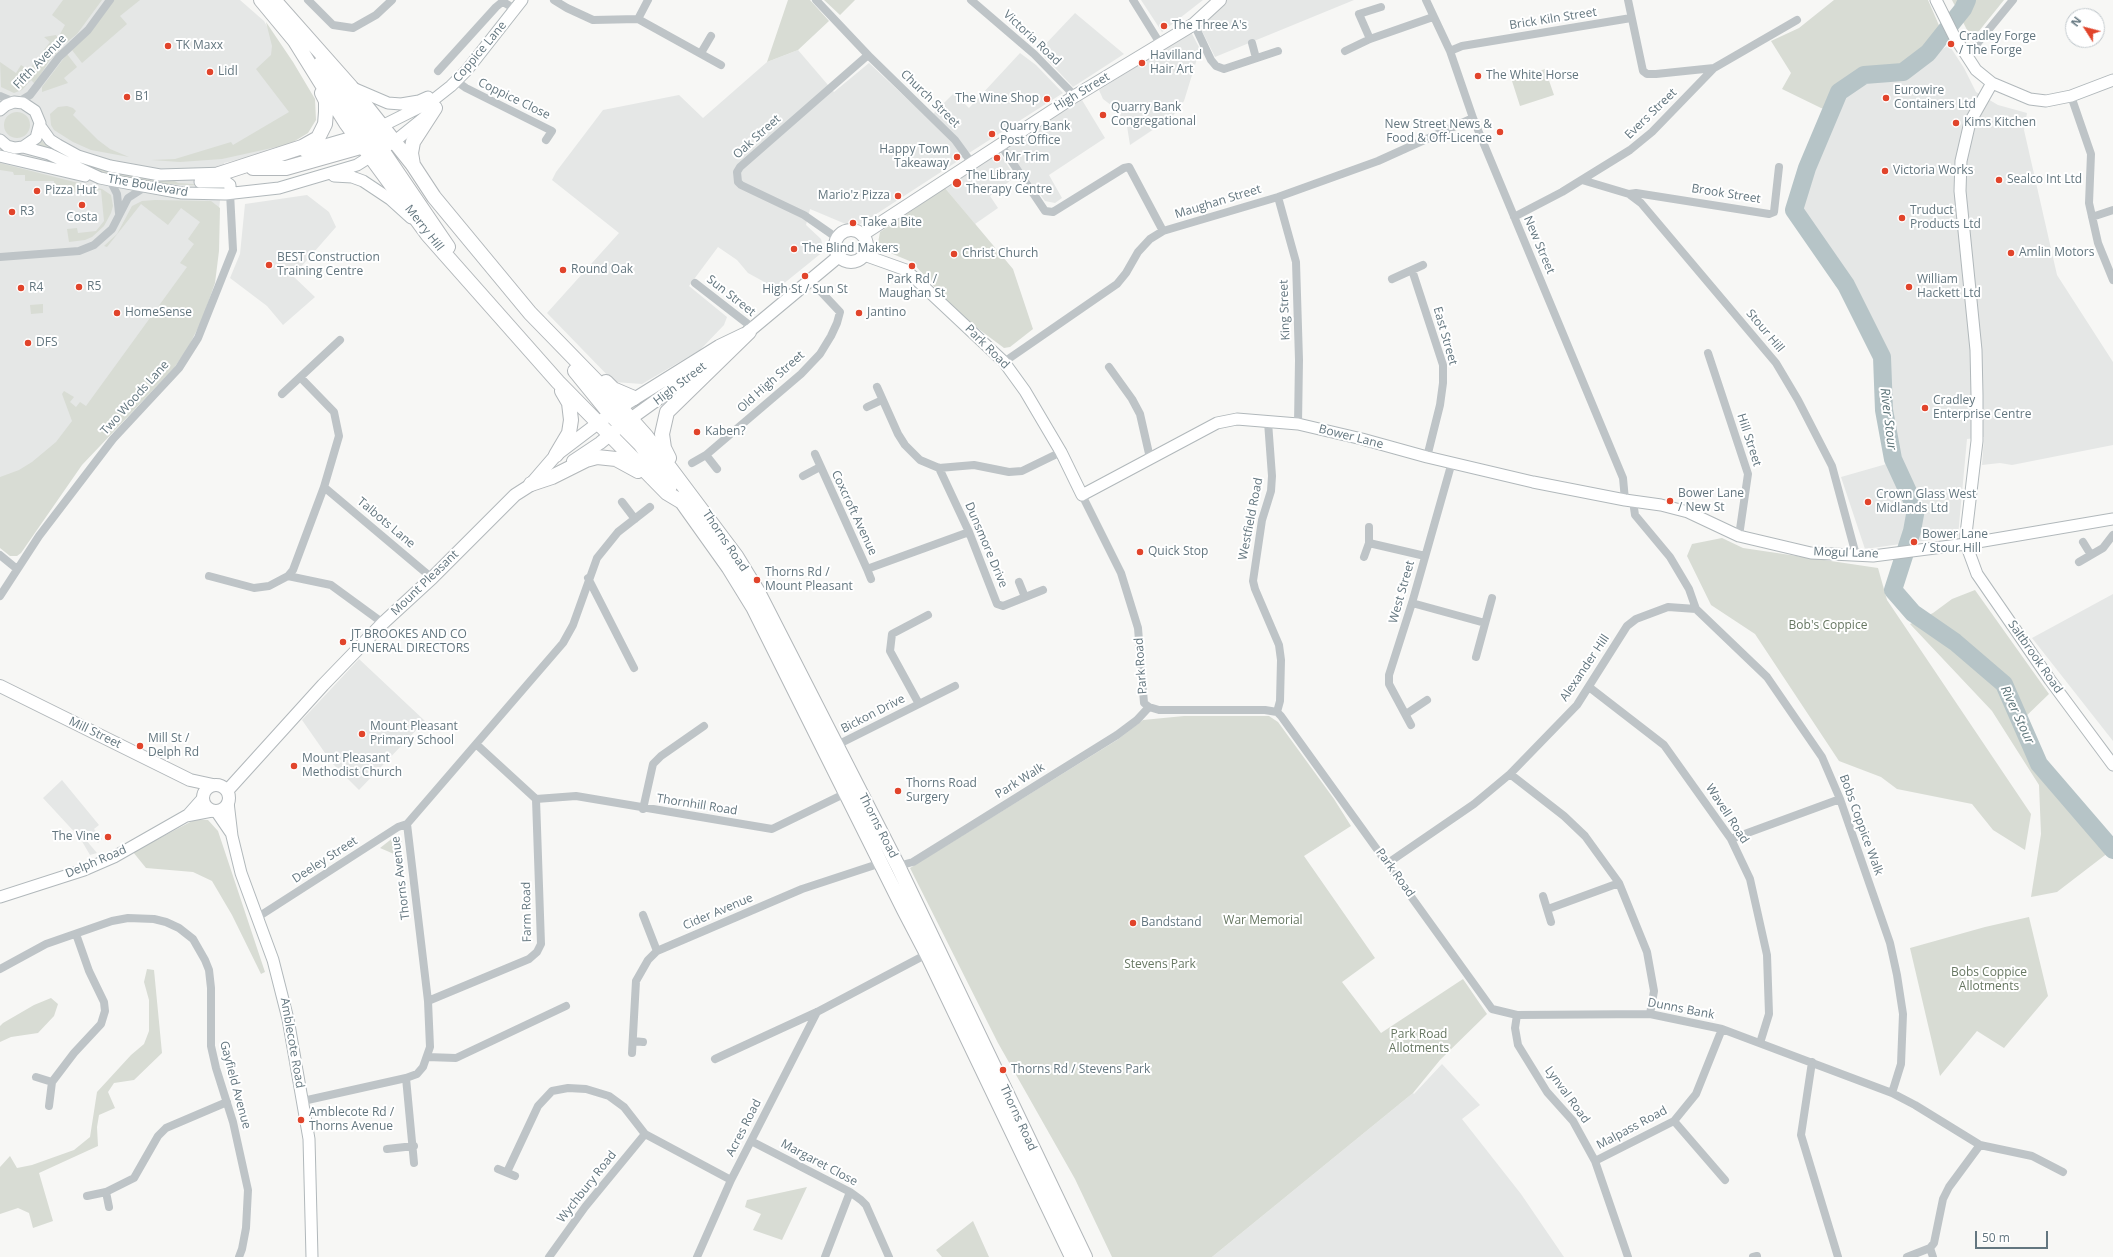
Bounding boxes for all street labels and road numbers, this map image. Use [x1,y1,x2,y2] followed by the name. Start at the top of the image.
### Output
[1508,5,1598,33] street label: Brick Kiln Street
[1000,8,1064,68] street label: Victoria Road
[450,19,510,85] street label: Coppice Lane
[11,32,69,92] street label: Fifth Avenue
[897,67,963,131] street label: Church Street
[1052,70,1112,114] street label: High Street
[476,75,552,123] street label: Coppice Close
[1622,86,1680,142] street label: Evers Street
[730,112,784,162] street label: Oak Street
[107,172,189,200] street label: The Boulevard
[1690,181,1762,207] street label: Brook Street
[1173,182,1263,222] street label: Maughan Street
[402,202,446,254] street label: Merry Hill
[1520,214,1558,276] street label: New Street
[704,272,758,320] street label: Sun Street
[1277,279,1293,341] street label: King Street
[1430,305,1460,367] street label: East Street
[1743,307,1787,355] street label: Stour Hill
[962,322,1012,372] street label: Park Road
[735,348,807,416] street label: Old High Street
[98,358,172,438] street label: Two Woods Lane
[651,359,709,409] street label: High Street
[1734,412,1764,468] street label: Hill Street
[1317,422,1385,452] street label: Bower Lane
[828,468,880,558] street label: Coxcroft Avenue
[1236,477,1266,561] street label: Westfield Road
[354,495,418,551] street label: Talbots Lane
[961,500,1011,590] street label: Dunsmore Drive
[699,508,751,574] street label: Thorns Road
[1813,545,1879,561] street label: Mogul Lane
[388,547,462,619] street label: Mount Pleasant
[1386,559,1418,625] street label: West Street
[2005,618,2065,696] street label: Saltbrook Road
[1557,632,1613,704] street label: Alexander Hill
[1132,637,1150,695] street label: Park Road
[839,692,907,736] street label: Bickon Drive
[66,714,124,752] street label: Mill Street
[993,760,1047,802] street label: Park Walk
[1836,773,1886,877] street label: Bobs Coppice Walk
[1702,781,1752,847] street label: Wavell Road
[855,791,901,861] street label: Thorns Road
[656,792,738,818] street label: Thornhill Road
[290,834,360,886] street label: Deeley Street
[389,835,413,921] street label: Thorns Avenue
[63,843,129,881] street label: Delph Road
[1372,846,1418,900] street label: Park Road
[519,882,535,942] street label: Farm Road
[681,891,755,933] street label: Cider Avenue
[1646,995,1716,1023] street label: Dunns Bank
[277,997,307,1089] street label: Amblecote Road
[216,1039,254,1131] street label: Gayfield Avenue
[1541,1064,1593,1126] street label: Lynval Road
[996,1083,1040,1153] street label: Thorns Road
[723,1097,765,1159] street label: Acres Road
[1594,1103,1670,1153] street label: Malpass Road
[778,1137,860,1189] street label: Margaret Close
[554,1148,620,1226] street label: Wychbury Road

